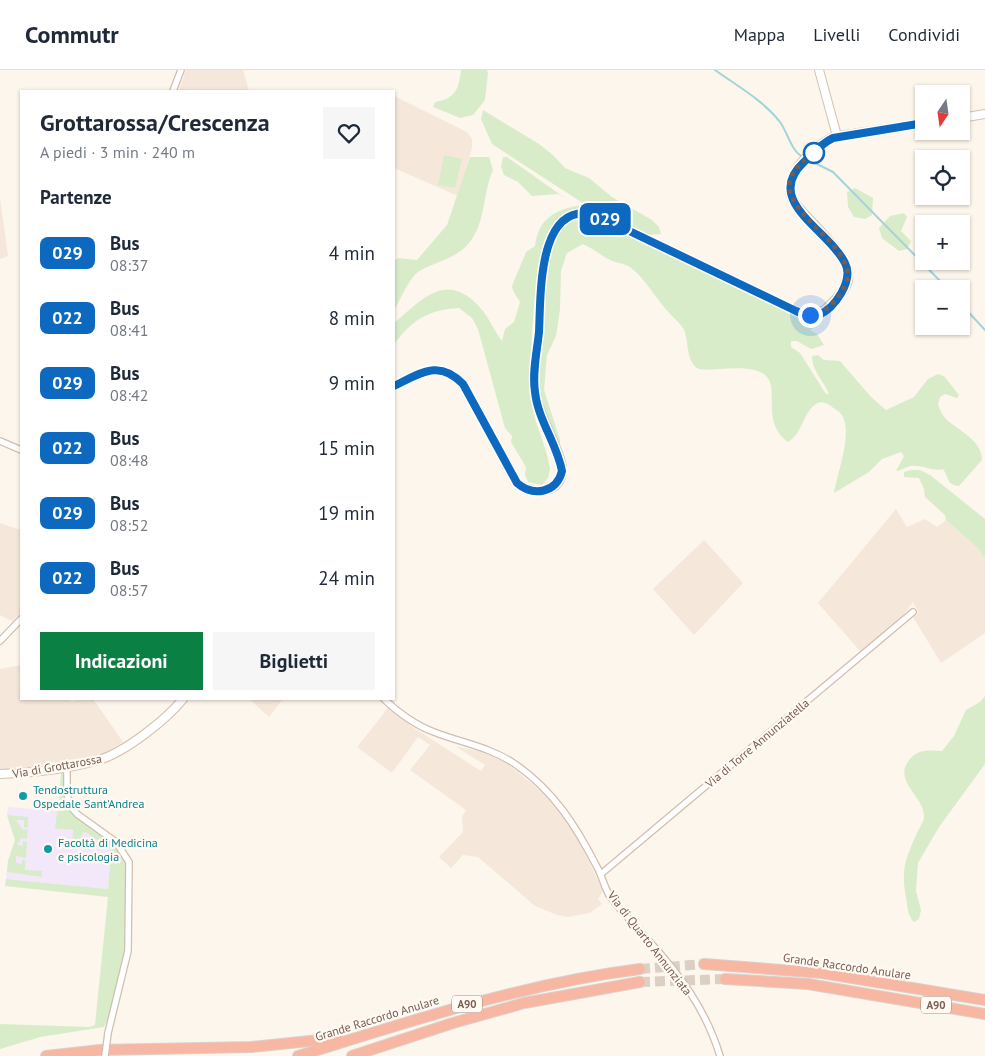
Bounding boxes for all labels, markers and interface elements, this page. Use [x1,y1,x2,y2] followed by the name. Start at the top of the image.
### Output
[25,19,119,50] text: Commutr
[734,23,785,46] text: Mappa
[813,23,860,46] text: Livelli
[888,23,960,46] text: Condividi
[915,85,970,140] north arrow
[915,85,970,335] map controls
[40,107,270,138] text: Grottarossa/Crescenza
[323,107,375,159] button: heart
[40,142,195,162] text: A piedi · 3 min · 240 m
[803,142,825,164] unlabelled marker
[915,150,970,205] button: locate
[40,185,112,209] text: Partenze
[576,203,634,235] line badge: 029
[590,207,620,230] text: 029
[915,215,970,270] button: +
[110,231,139,255] text: Bus
[52,241,83,264] text: 029
[329,241,375,265] text: 4 min
[110,255,148,275] text: 08:37
[915,280,970,335] button: −
[110,296,139,320] text: Bus
[798,303,823,328] your location
[52,306,83,329] text: 022
[329,306,375,330] text: 8 min
[110,320,148,340] text: 08:41
[110,361,139,385] text: Bus
[52,371,83,394] text: 029
[329,371,375,395] text: 9 min
[110,385,148,405] text: 08:42
[110,426,139,450] text: Bus
[52,436,83,459] text: 022
[318,436,375,460] text: 15 min
[110,450,148,470] text: 08:48
[110,491,139,515] text: Bus
[52,501,83,524] text: 029
[318,501,375,525] text: 19 min
[110,515,148,535] text: 08:52
[110,556,139,580] text: Bus
[52,566,83,589] text: 022
[318,566,375,590] text: 24 min
[110,580,148,600] text: 08:57
[40,632,203,690] button: Indicazioni
[213,632,375,690] button: Biglietti
[701,695,812,792] street label: Via di Torre Annunziatella
[10,751,103,781] street label: Via di Grottarossa
[33,782,144,811] place label: Tendostruttura Ospedale Sant'Andrea
[17,790,29,802] marker: Tendostruttura Ospedale Sant'Andrea
[58,835,158,864] place label: Facoltà di Medicina e psicologia
[42,843,54,855] marker: Facoltà di Medicina e psicologia
[604,887,695,998] street label: Via di Quarto Annunziata
[782,950,912,982] street label: Grande Raccordo Anulare
[313,992,441,1044] street label: Grande Raccordo Anulare
[452,996,482,1012] road number: A90
[921,996,951,1014] road number: A90

